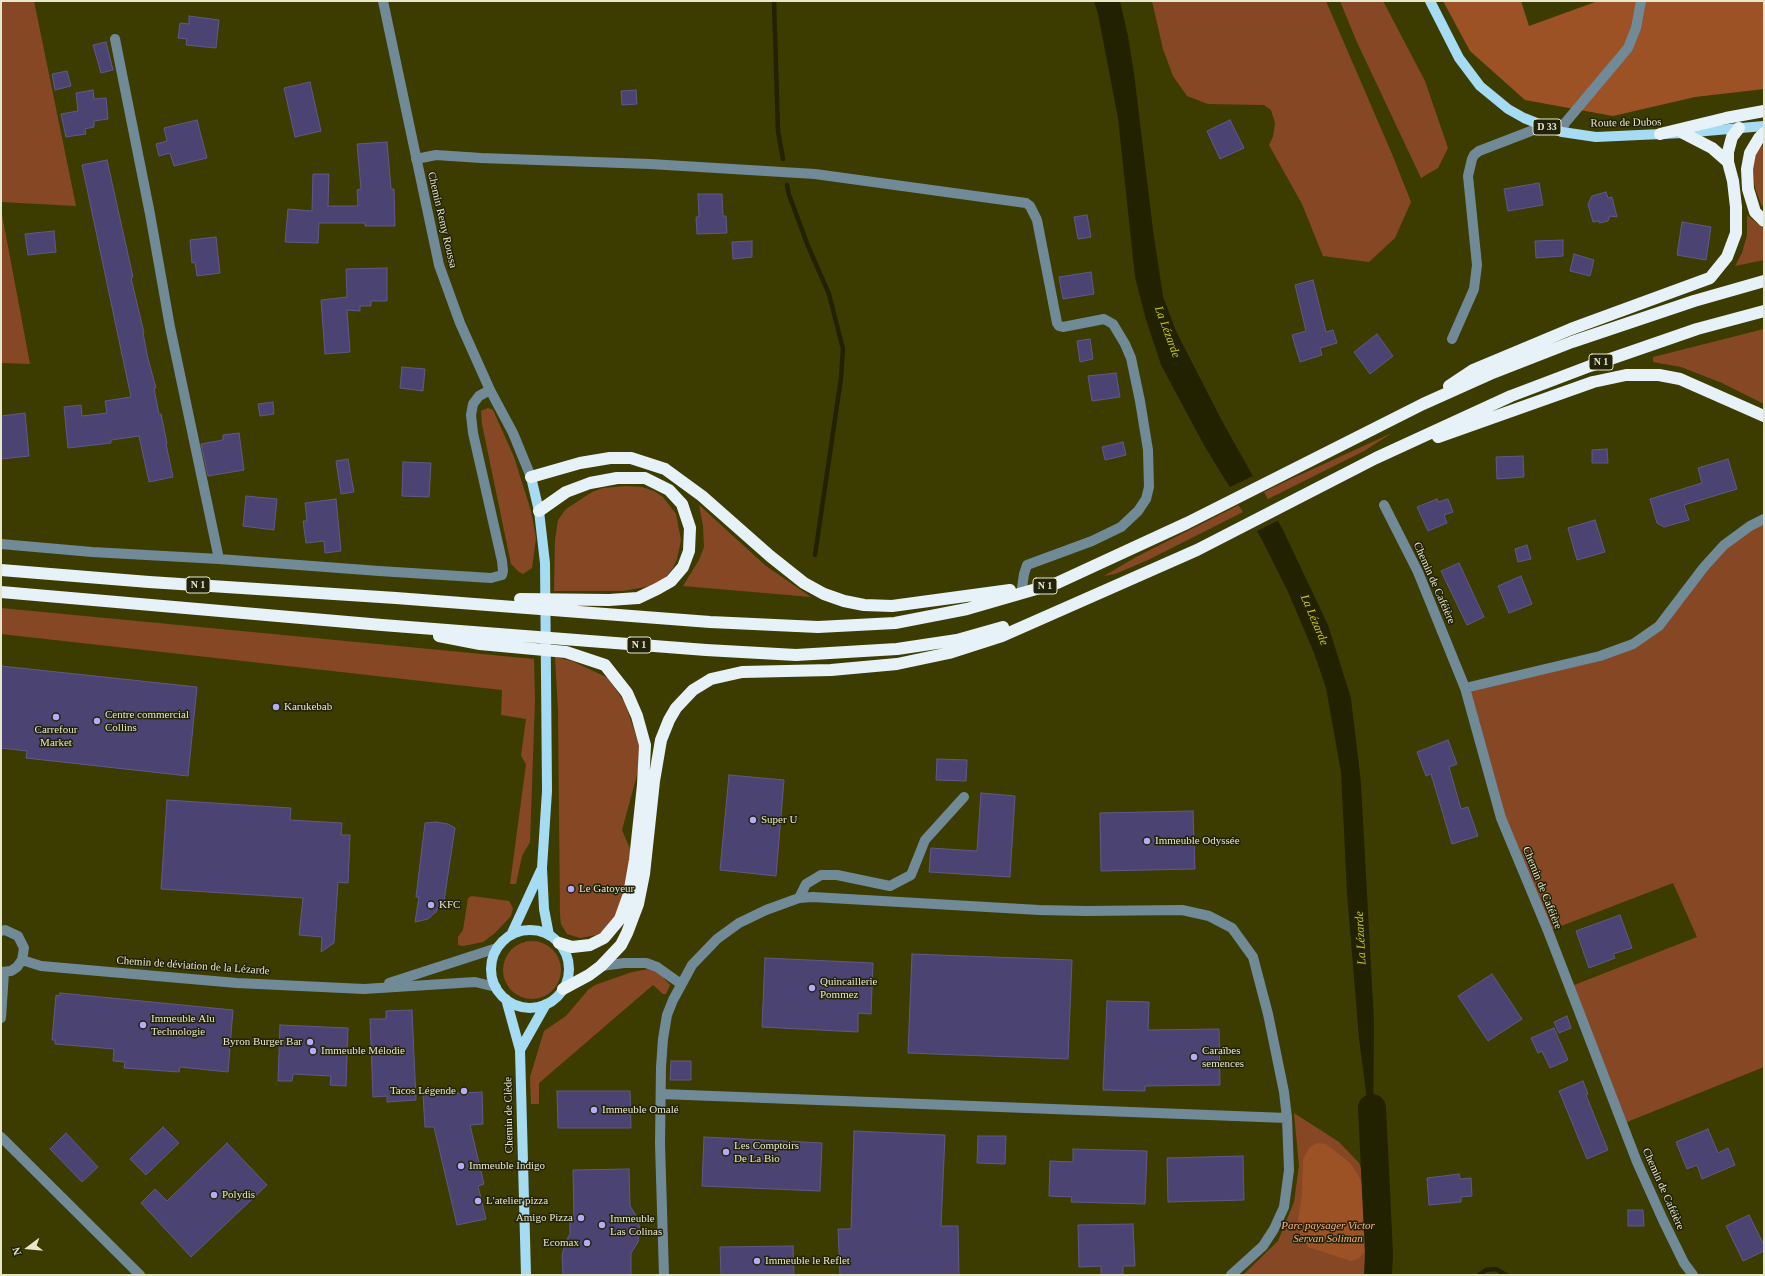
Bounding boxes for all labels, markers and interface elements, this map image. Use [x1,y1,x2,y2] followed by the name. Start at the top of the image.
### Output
[1590,116,1662,130] street label: Route de Dubos
[1533,119,1561,135] road number: D 33
[425,171,459,269] street label: Chemin Remy Roussa
[1151,304,1183,360] water label: La Lézarde
[1589,354,1613,370] road number: N 1
[1410,540,1458,626] street label: Chemin de Caféière
[186,577,210,593] road number: N 1
[1033,578,1057,594] road number: N 1
[1297,592,1331,648] water label: La Lézarde
[627,637,651,653] road number: N 1
[284,700,332,714] place label: Karukebab
[271,702,281,712] marker: Karukebab
[105,708,189,734] place label: Centre commercial Collins
[51,712,61,722] marker: Carrefour Market
[92,716,102,726] marker: Centre commercial Collins
[35,723,77,749] place label: Carrefour Market
[761,813,797,827] place label: Super U
[748,815,758,825] marker: Super U
[1155,834,1240,848] place label: Immeuble Odyssée
[1142,836,1152,846] marker: Immeuble Odyssée
[1519,845,1565,931] street label: Chemin de Caféière
[579,882,634,896] place label: Le Gatoyeur
[566,884,576,894] marker: Le Gatoyeur
[439,898,460,912] place label: KFC
[426,900,436,910] marker: KFC
[1352,911,1370,965] water label: La Lézarde
[116,954,270,978] street label: Chemin de déviation de la Lézarde
[820,975,877,1001] place label: Quincaillerie Pommez
[807,983,817,993] marker: Quincaillerie Pommez
[151,1012,215,1038] place label: Immeuble Alu Technologie
[138,1020,148,1030] marker: Immeuble Alu Technologie
[223,1035,302,1049] place label: Byron Burger Bar
[305,1037,315,1047] marker: Byron Burger Bar
[321,1044,405,1058] place label: Immeuble Mélodie
[1202,1044,1244,1070] place label: Caraïbes semences
[308,1046,318,1056] marker: Immeuble Mélodie
[1189,1052,1199,1062] marker: Caraïbes semences
[502,1077,516,1153] street label: Chemin de Clède
[390,1084,456,1098] place label: Tacos Légende
[459,1086,469,1096] marker: Tacos Légende
[602,1103,679,1117] place label: Immeuble Omalé
[589,1105,599,1115] marker: Immeuble Omalé
[734,1139,799,1165] place label: Les Comptoirs De La Bio
[1639,1146,1687,1232] street label: Chemin de Caféière
[721,1147,731,1157] marker: Les Comptoirs De La Bio
[469,1159,545,1173] place label: Immeuble Indigo
[456,1161,466,1171] marker: Immeuble Indigo
[222,1188,255,1202] place label: Polydis
[209,1190,219,1200] marker: Polydis
[486,1194,548,1208] place label: L'atelier pizza
[473,1196,483,1206] marker: L'atelier pizza
[516,1211,573,1225] place label: Amigo Pizza
[610,1212,662,1238] place label: Immeuble Las Colinas
[576,1213,586,1223] marker: Amigo Pizza
[1281,1219,1375,1245] park label: Parc paysager Victor Servan Soliman
[597,1220,607,1230] marker: Immeuble Las Colinas
[8,1228,48,1268] north arrow
[543,1236,579,1250] place label: Ecomax
[582,1238,592,1248] marker: Ecomax
[10,1246,23,1257] text: N
[765,1254,850,1268] place label: Immeuble le Reflet
[752,1256,762,1266] marker: Immeuble le Reflet

